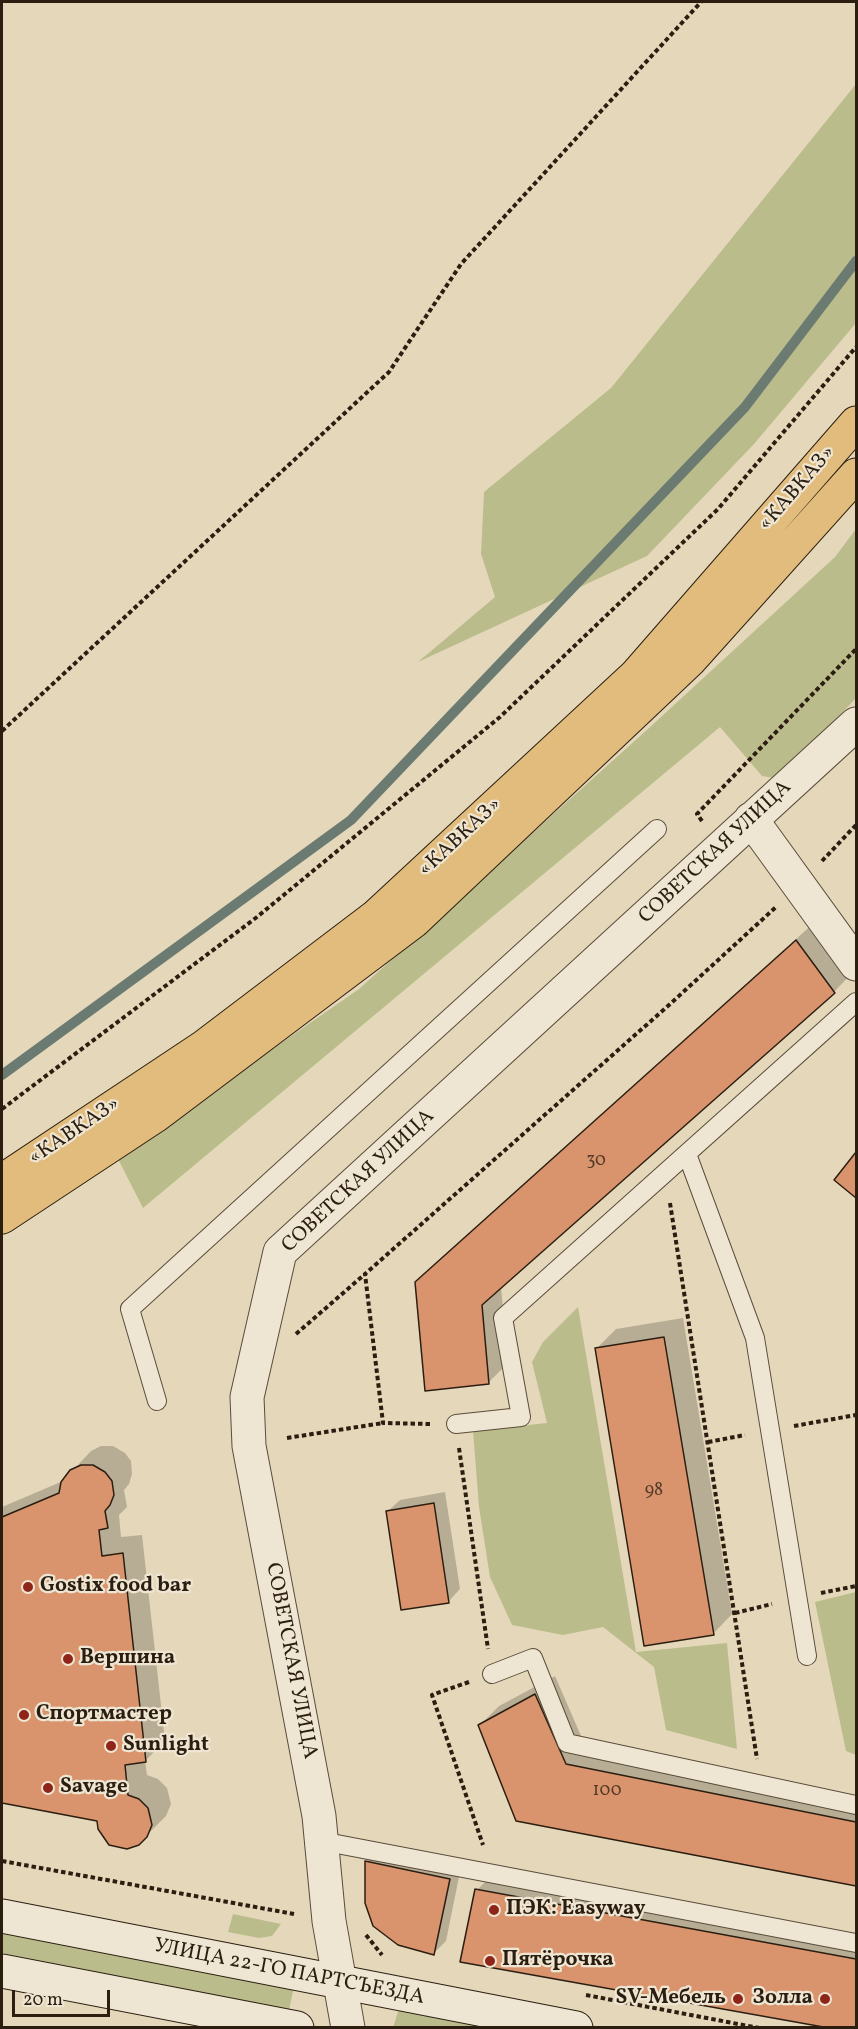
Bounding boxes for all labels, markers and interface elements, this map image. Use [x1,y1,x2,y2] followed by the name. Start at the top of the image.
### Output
[754,441,842,537] street label: «КАВКАЗ»
[635,776,797,930] street label: СОВЕТСКАЯ УЛИЦА
[414,793,508,883] street label: «КАВКАЗ»
[25,1092,125,1172] street label: «КАВКАЗ»
[278,1105,440,1259] street label: СОВЕТСКАЯ УЛИЦА
[586,1151,606,1173] house number: 30
[645,1481,663,1503] house number: 98
[259,1561,321,1761] street label: СОВЕТСКАЯ УЛИЦА
[40,1574,191,1600] place label: Gostix food bar
[21,1580,35,1594] marker: Gostix food bar
[80,1646,175,1672] place label: Вершина
[61,1652,75,1666] marker: Вершина
[36,1702,172,1728] place label: Спортмастер
[17,1708,31,1722] marker: Спортмастер
[123,1733,209,1759] place label: Sunlight
[104,1739,118,1753] marker: Sunlight
[60,1775,128,1801] place label: Savage
[41,1781,55,1795] marker: Savage
[593,1781,621,1803] house number: 100
[506,1897,646,1923] place label: ПЭК: Easyway
[487,1903,501,1917] marker: ПЭК: Easyway
[151,1934,427,2012] street label: УЛИЦА 22-ГО ПАРТСЪЕЗДА
[502,1948,614,1974] place label: Пятёрочка
[483,1954,497,1968] marker: Пятёрочка
[15,1978,112,2016] scale bar
[616,1986,726,2012] place label: SV-Мебель
[753,1986,813,2012] place label: Золла
[23,1988,63,2013] text: 20 m
[731,1992,745,2006] marker: SV-Мебель
[818,1992,832,2006] marker: Золла

